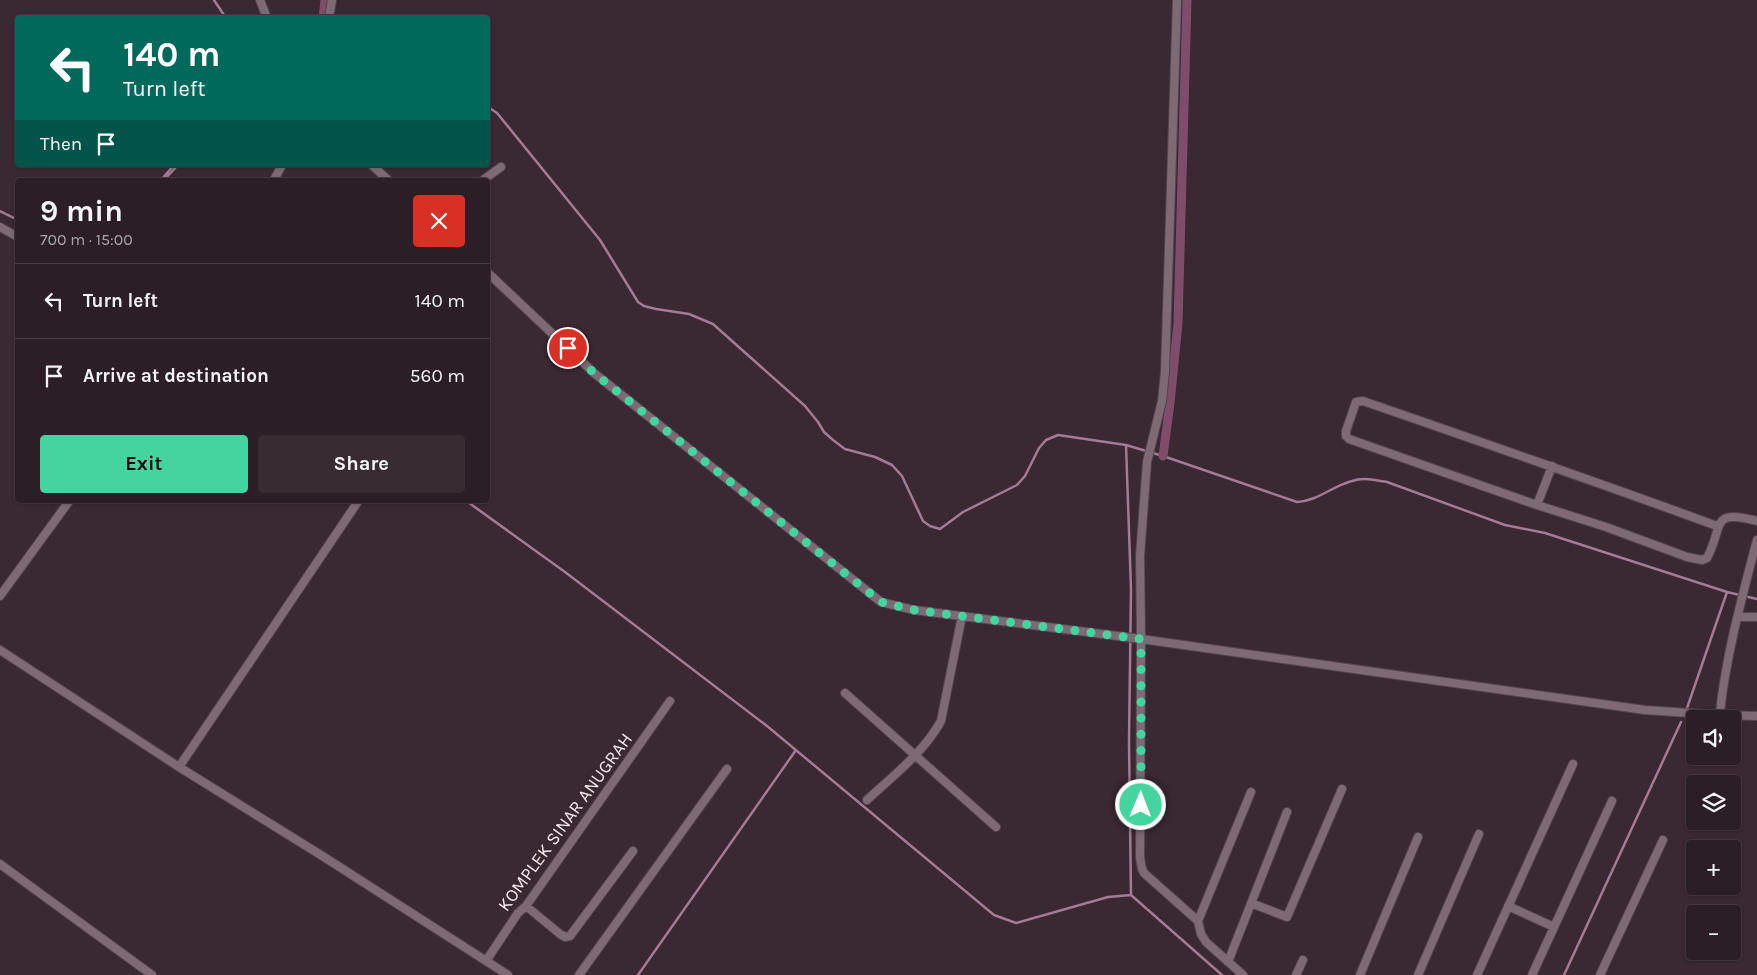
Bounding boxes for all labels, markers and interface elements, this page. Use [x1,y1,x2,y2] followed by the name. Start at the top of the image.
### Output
[123,34,221,75] text: 140 m
[40,35,105,100] icon: left
[123,76,206,102] text: Turn left
[92,130,120,158] icon: arrive
[40,133,82,155] text: Then
[40,193,123,229] text: 9 min
[413,195,465,247] button: close
[40,230,133,249] text: 700 m · 15:00
[40,287,68,315] icon: left
[83,290,158,312] text: Turn left
[415,290,465,312] text: 140 m
[547,327,589,369] pin
[554,334,582,362] icon: arrive
[40,362,68,390] icon: arrive
[83,365,269,387] text: Arrive at destination
[410,365,465,387] text: 560 m
[40,435,248,493] button: Exit
[258,435,465,493] button: Share
[1686,710,1741,960] map controls
[1686,710,1741,765] button: sound
[493,729,637,915] street label: KOMPLEK SINAR ANUGRAH
[1686,775,1741,830] button: layers
[1114,778,1166,830] position arrow
[1686,840,1741,895] button: +
[1686,905,1741,960] button: −

